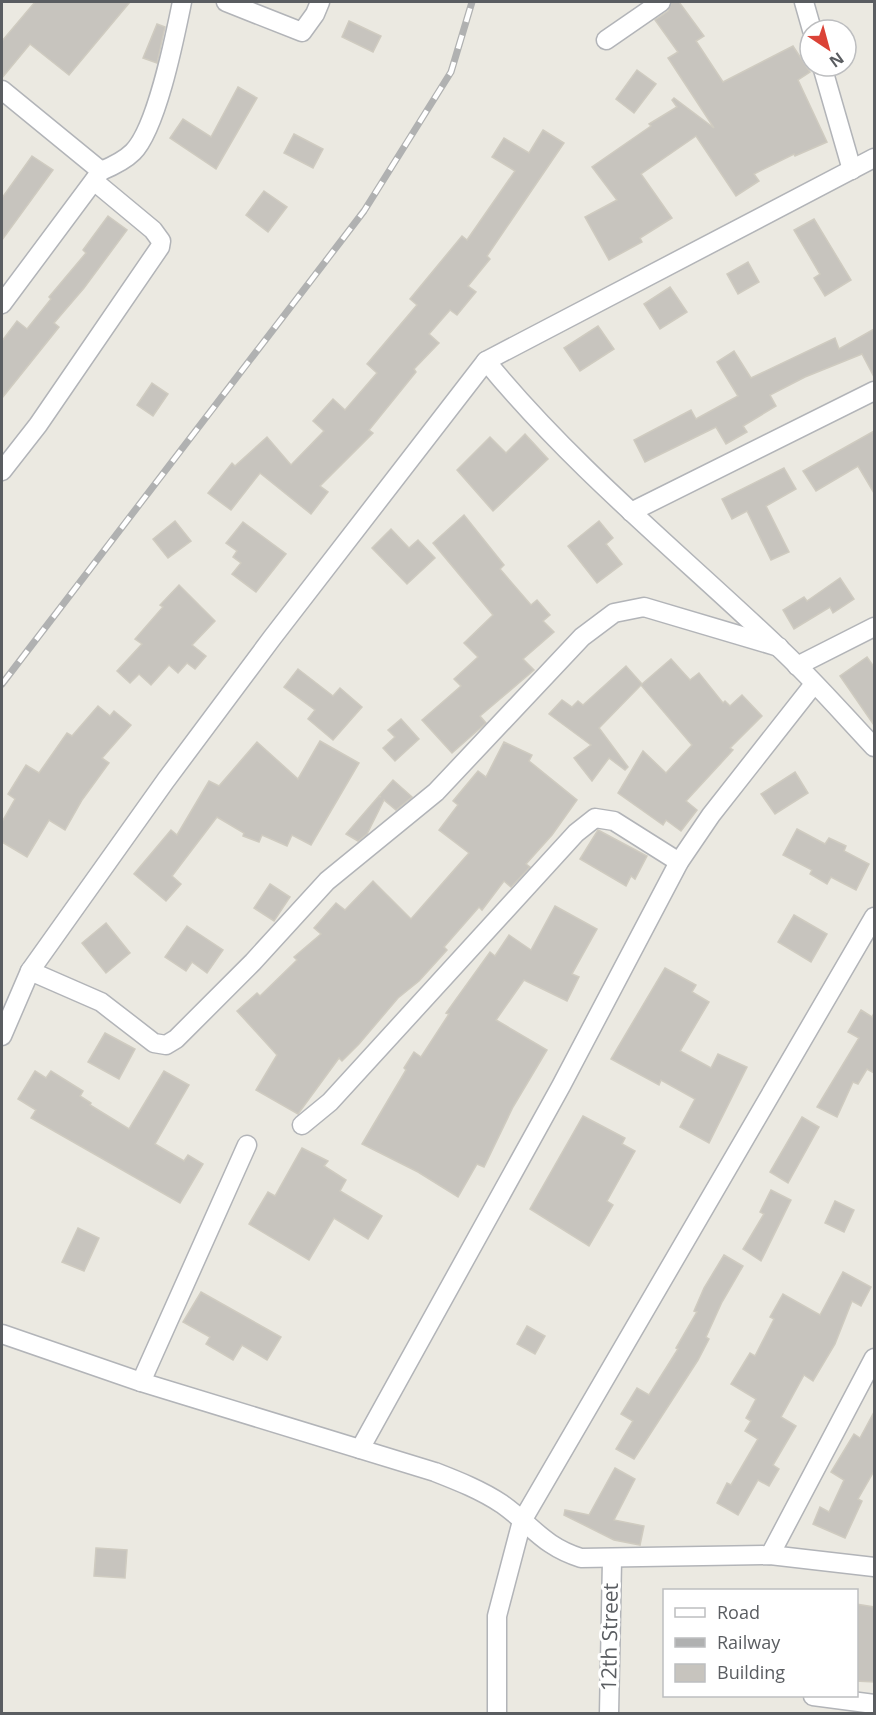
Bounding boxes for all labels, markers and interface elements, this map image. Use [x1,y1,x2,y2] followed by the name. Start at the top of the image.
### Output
[798,18,858,78] north arrow
[825,47,849,73] text: N
[594,1582,624,1691] street label: 12th Street
[663,1589,858,1697] legend
[717,1600,760,1624] text: Road
[717,1630,781,1654] text: Railway
[717,1660,785,1684] text: Building

